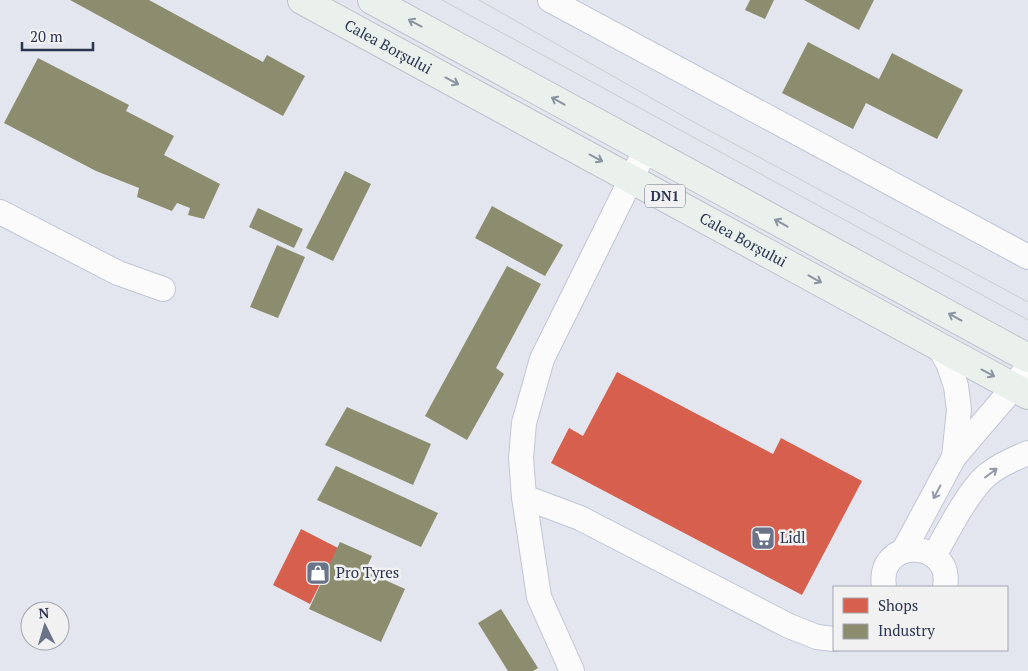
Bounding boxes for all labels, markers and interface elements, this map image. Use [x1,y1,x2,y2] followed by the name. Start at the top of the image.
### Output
[341,14,436,78] street label: Calea Borșului
[407,18,422,28] one-way arrow
[22,20,94,52] scale bar
[30,26,63,46] text: 20 m
[445,76,460,86] one-way arrow
[550,96,565,106] one-way arrow
[588,153,603,163] one-way arrow
[645,185,685,208] road number: DN1
[696,207,791,271] street label: Calea Borșului
[774,218,789,227] one-way arrow
[807,274,821,284] one-way arrow
[948,312,962,322] one-way arrow
[980,369,995,378] one-way arrow
[984,468,998,478] one-way arrow
[932,485,942,500] one-way arrow
[750,525,776,551] supermarket icon: Lidl
[780,527,806,547] place label: Lidl
[305,560,331,586] shop icon: Pro Tyres
[336,562,399,582] place label: Pro Tyres
[833,586,1008,651] legend
[878,595,918,615] text: Shops
[20,601,70,651] north arrow
[38,603,50,622] text: N
[878,620,935,640] text: Industry

